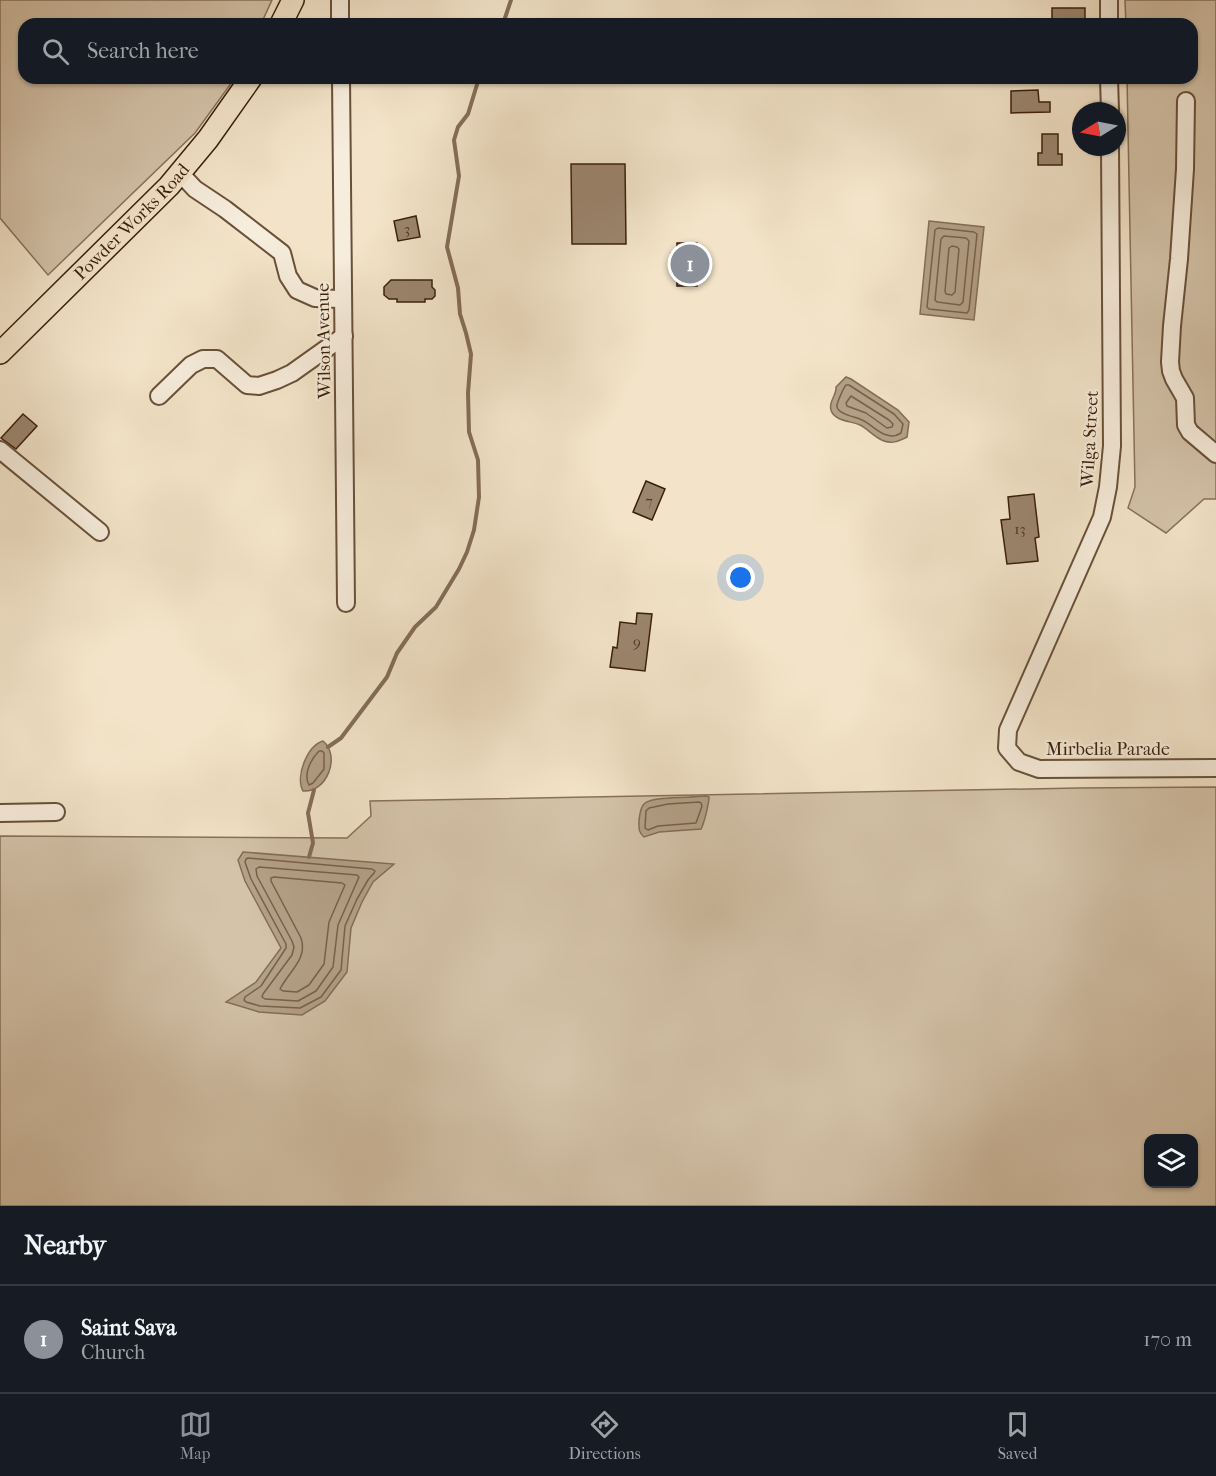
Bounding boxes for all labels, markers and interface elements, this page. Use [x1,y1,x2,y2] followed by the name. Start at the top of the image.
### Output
[18,18,1198,84] search box
[39,35,72,68] icon: search
[87,38,199,64] text: Search here
[1072,102,1126,156] north arrow
[70,159,194,284] street label: Powder Works Road
[404,220,410,238] house number: 3
[670,242,710,286] pin: 1
[312,283,336,400] street label: Wilson Avenue
[1077,389,1103,489] street label: Wilga Street
[645,492,653,510] house number: 7
[1014,520,1026,538] house number: 13
[726,563,755,592] your location
[633,633,641,651] house number: 9
[1046,739,1170,760] street label: Mirbelia Parade
[1144,1134,1198,1188] map controls
[1144,1134,1198,1188] button: layers
[24,1230,106,1261] text: Nearby
[81,1315,176,1341] text: Saint Sava
[40,1328,47,1351] text: 1
[1143,1328,1192,1351] text: 170 m
[81,1341,145,1364] text: Church
[179,1408,212,1463] tab: Map
[569,1408,641,1463] tab: Directions
[998,1408,1037,1463] tab: Saved

